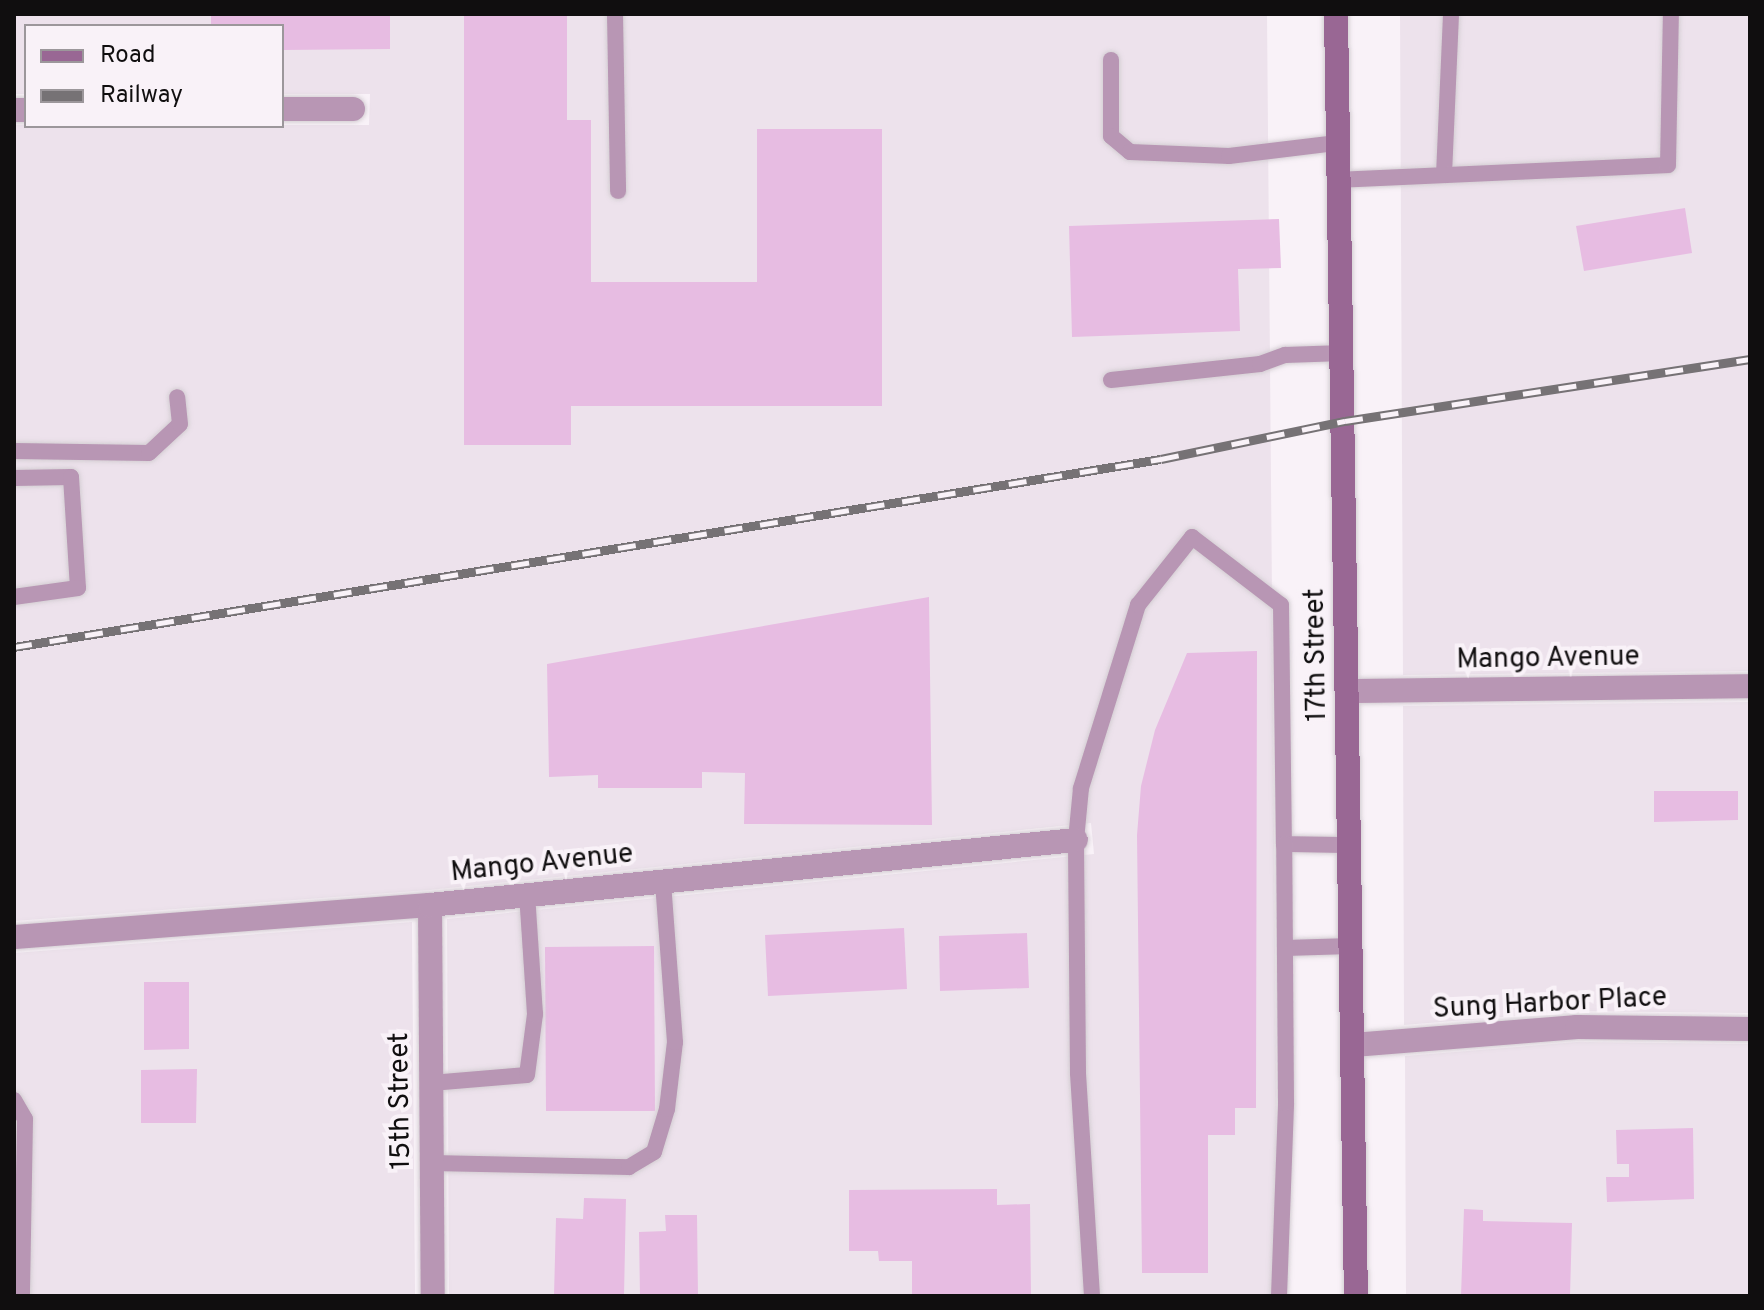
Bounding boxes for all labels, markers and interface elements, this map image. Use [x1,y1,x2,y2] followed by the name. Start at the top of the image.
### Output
[24,24,284,128] legend
[100,41,156,71] text: Road
[100,81,183,111] text: Railway
[1299,588,1335,722] street label: 17th Street
[1456,641,1640,677] street label: Mango Avenue
[449,838,635,890] street label: Mango Avenue
[1432,981,1668,1027] street label: Sung Harbor Place
[383,1032,419,1170] street label: 15th Street

